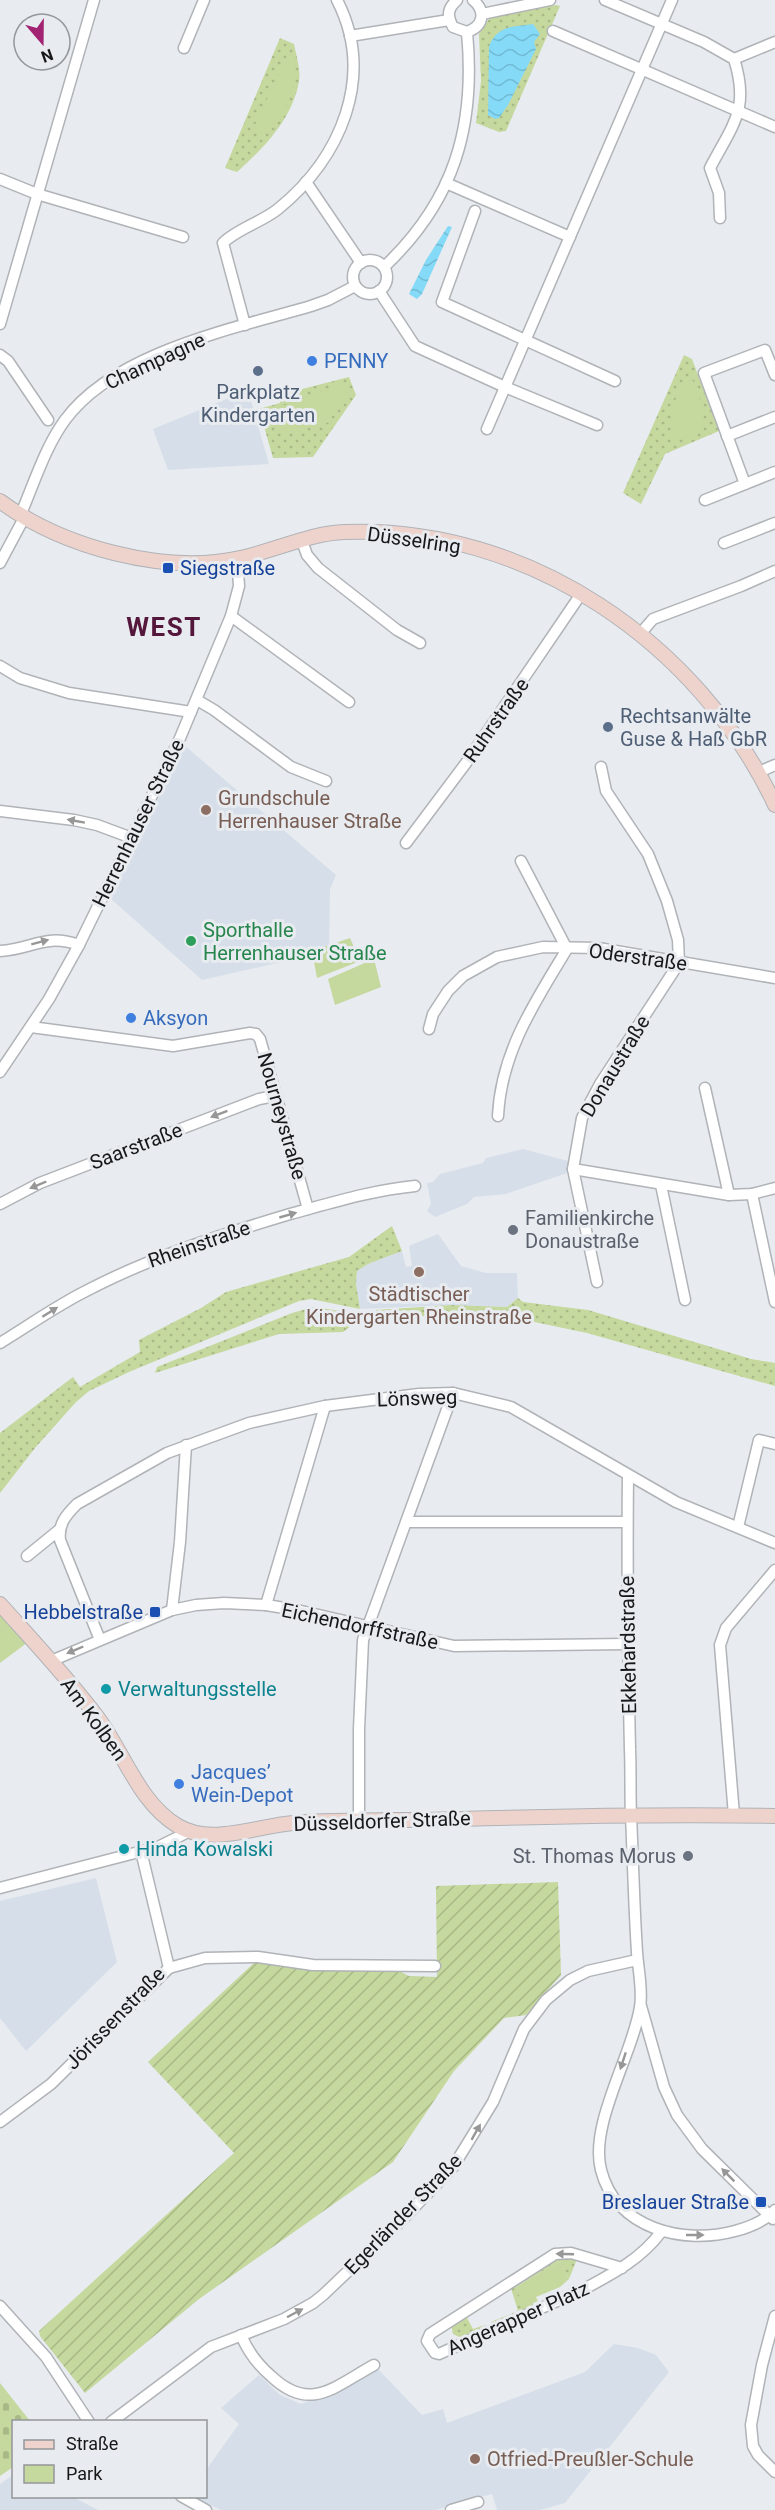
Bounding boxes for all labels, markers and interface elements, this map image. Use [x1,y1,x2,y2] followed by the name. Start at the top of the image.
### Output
[12,12,72,72] north arrow
[38,45,56,66] text: N
[101,327,209,395] street label: Champagne
[324,349,388,373] place label: PENNY
[305,354,319,368] marker: PENNY
[251,364,265,378] marker: Parkplatz Kindergarten
[201,380,315,427] place label: Parkplatz Kindergarten
[366,522,462,558] street label: Düsselring
[180,556,275,580] place label: Siegstraße
[161,561,175,575] marker: Siegstraße
[126,612,202,642] district label: WEST
[458,673,534,767] street label: Ruhrstraße
[620,704,767,751] place label: Rechtsanwälte Guse & Haß GbR
[601,720,615,734] marker: Rechtsanwälte Guse & Haß GbR
[87,735,189,911] street label: Herrenhauser Straße
[218,786,402,833] place label: Grundschule Herrenhauser Straße
[199,803,213,817] marker: Grundschule Herrenhauser Straße
[67,816,86,825] one-way arrow
[203,918,387,965] place label: Sporthalle Herrenhauser Straße
[184,934,198,948] marker: Sporthalle Herrenhauser Straße
[31,937,49,946] one-way arrow
[587,938,689,976] street label: Oderstraße
[143,1006,208,1030] place label: Aksyon
[124,1011,138,1025] marker: Aksyon
[575,1011,655,1121] street label: Donaustraße
[252,1050,312,1182] street label: Nourneystraße
[210,1110,228,1120] one-way arrow
[86,1117,186,1175] street label: Saarstraße
[29,1180,46,1189] one-way arrow
[525,1206,654,1253] place label: Familienkirche Donaustraße
[279,1210,297,1219] one-way arrow
[145,1215,253,1273] street label: Rheinstraße
[506,1223,520,1237] marker: Familienkirche Donaustraße
[412,1265,426,1279] marker: Städtischer Kindergarten Rheinstraße
[306,1282,532,1329] place label: Städtischer Kindergarten Rheinstraße
[42,1307,58,1318] one-way arrow
[376,1385,458,1411] street label: Lönsweg
[615,1576,641,1714] street label: Ekkehardstraße
[279,1598,441,1654] street label: Eichendorffstraße
[24,1600,143,1624] place label: Hebbelstraße
[148,1605,162,1619] marker: Hebbelstraße
[66,1646,84,1655] one-way arrow
[56,1673,132,1765] street label: Am Kolben
[118,1677,277,1701] place label: Verwaltungsstelle
[99,1682,113,1696] marker: Verwaltungsstelle
[191,1760,293,1807] place label: Jacques’ Wein-Depot
[172,1777,186,1791] marker: Jacques’ Wein-Depot
[293,1806,471,1836] street label: Düsseldorfer Straße
[136,1837,273,1861] place label: Hinda Kowalski
[117,1842,131,1856] marker: Hinda Kowalski
[513,1844,676,1868] place label: St. Thomas Morus
[681,1849,695,1863] marker: St. Thomas Morus
[60,1962,170,2074] street label: Jörissenstraße
[618,2052,627,2070] one-way arrow
[471,2123,481,2140] one-way arrow
[339,2149,467,2279] street label: Egerländer Straße
[721,2169,735,2183] one-way arrow
[602,2190,749,2214] place label: Breslauer Straße
[754,2195,768,2209] marker: Breslauer Straße
[686,2230,705,2240] one-way arrow
[556,2250,575,2259] one-way arrow
[443,2276,593,2360] street label: Angerapper Platz
[287,2308,304,2318] one-way arrow
[12,2420,207,2498] legend
[66,2433,118,2454] text: Straße
[487,2447,694,2471] place label: Otfried-Preußler-Schule
[468,2452,482,2466] marker: Otfried-Preußler-Schule
[66,2463,103,2484] text: Park

